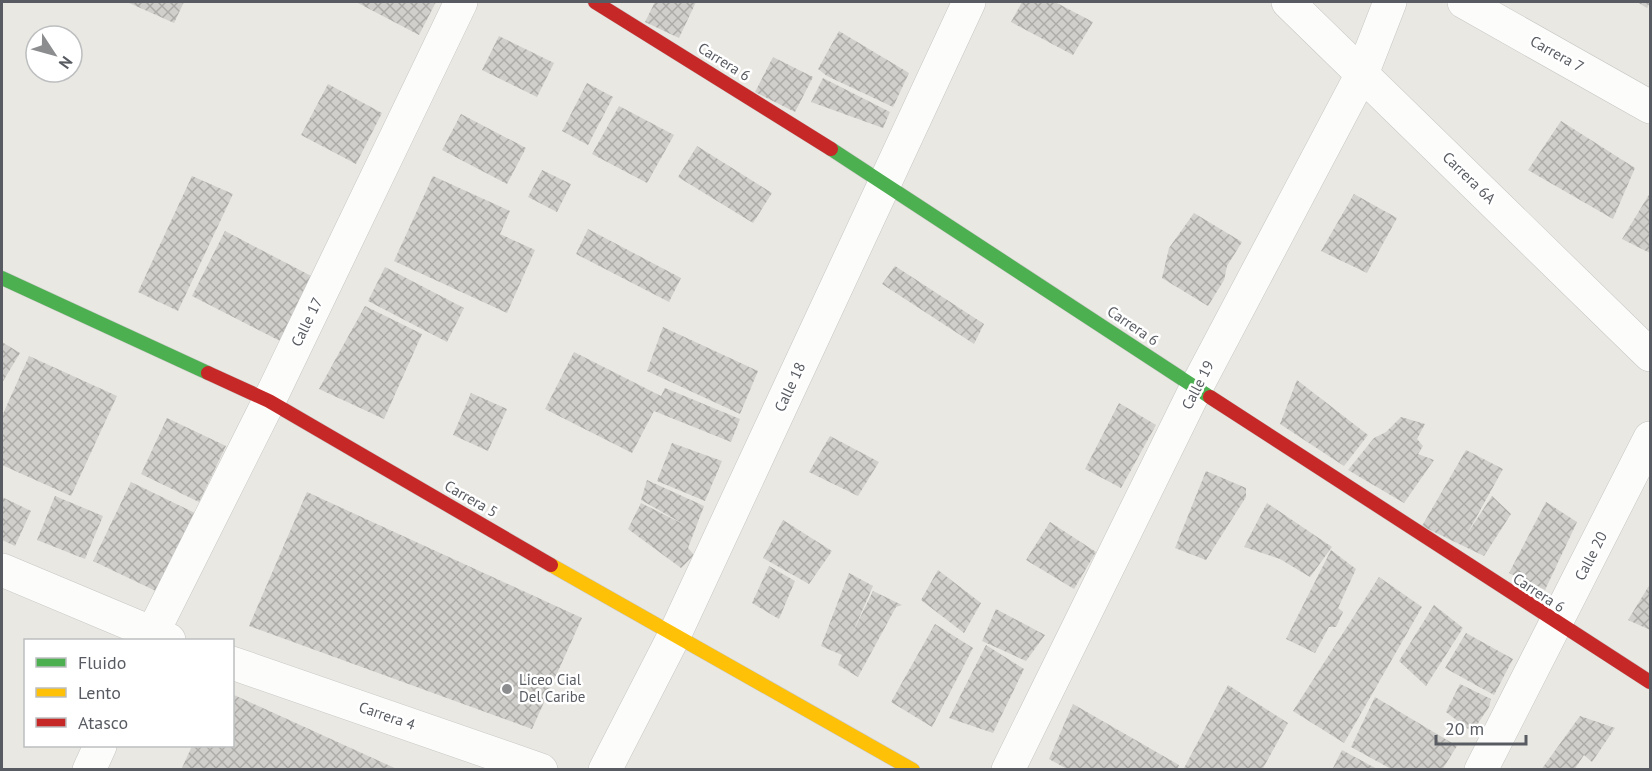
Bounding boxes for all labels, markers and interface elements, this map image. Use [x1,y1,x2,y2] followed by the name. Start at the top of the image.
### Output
[24,24,84,84] north arrow
[1527,31,1587,76] street label: Carrera 7
[695,38,754,85] street label: Carrera 6
[55,53,77,73] text: N
[1439,148,1500,208] street label: Carrera 6A
[287,294,327,350] street label: Calle 17
[1104,301,1163,350] street label: Carrera 6
[1177,357,1218,412] street label: Calle 19
[770,359,809,415] street label: Calle 18
[441,476,501,521] street label: Carrera 5
[1570,528,1611,583] street label: Calle 20
[1510,569,1569,616] street label: Carrera 6
[24,639,234,747] legend
[78,651,126,674] text: Fluido
[519,670,585,706] place label: Liceo Cial Del Caribe
[78,681,121,704] text: Lento
[500,682,514,696] marker: Liceo Cial Del Caribe
[357,697,418,734] street label: Carrera 4
[1436,708,1526,746] scale bar
[78,711,128,734] text: Atasco
[1445,717,1484,740] text: 20 m

